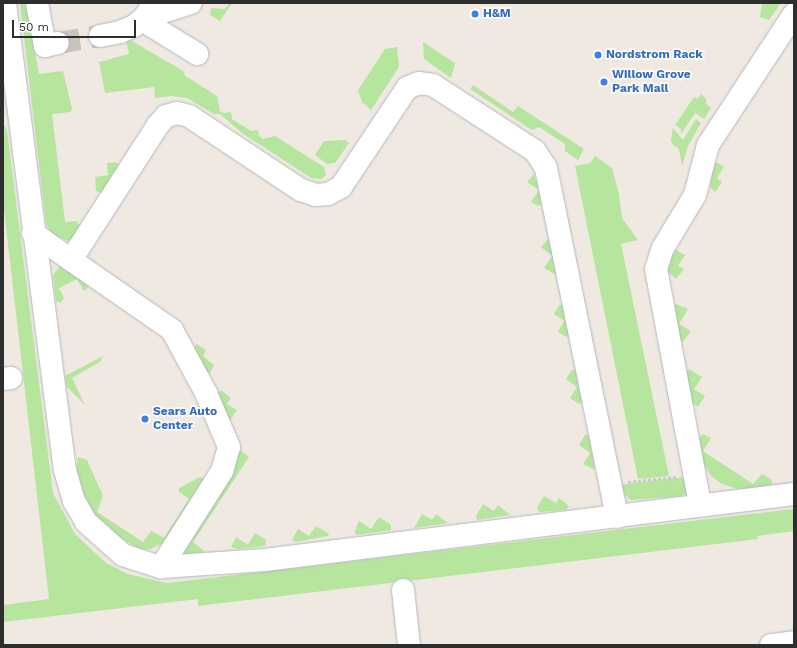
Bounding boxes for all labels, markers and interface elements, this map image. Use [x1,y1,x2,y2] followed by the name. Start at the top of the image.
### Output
[483,7,511,21] place label: H&M
[470,9,480,19] marker: H&M
[14,12,138,38] scale bar
[19,20,49,34] text: 50 m
[606,48,703,62] place label: Nordstrom Rack
[593,50,603,60] marker: Nordstrom Rack
[612,68,691,96] place label: Willow Grove Park Mall
[599,77,609,87] marker: Willow Grove Park Mall
[153,405,217,433] place label: Sears Auto Center
[140,414,150,424] marker: Sears Auto Center

